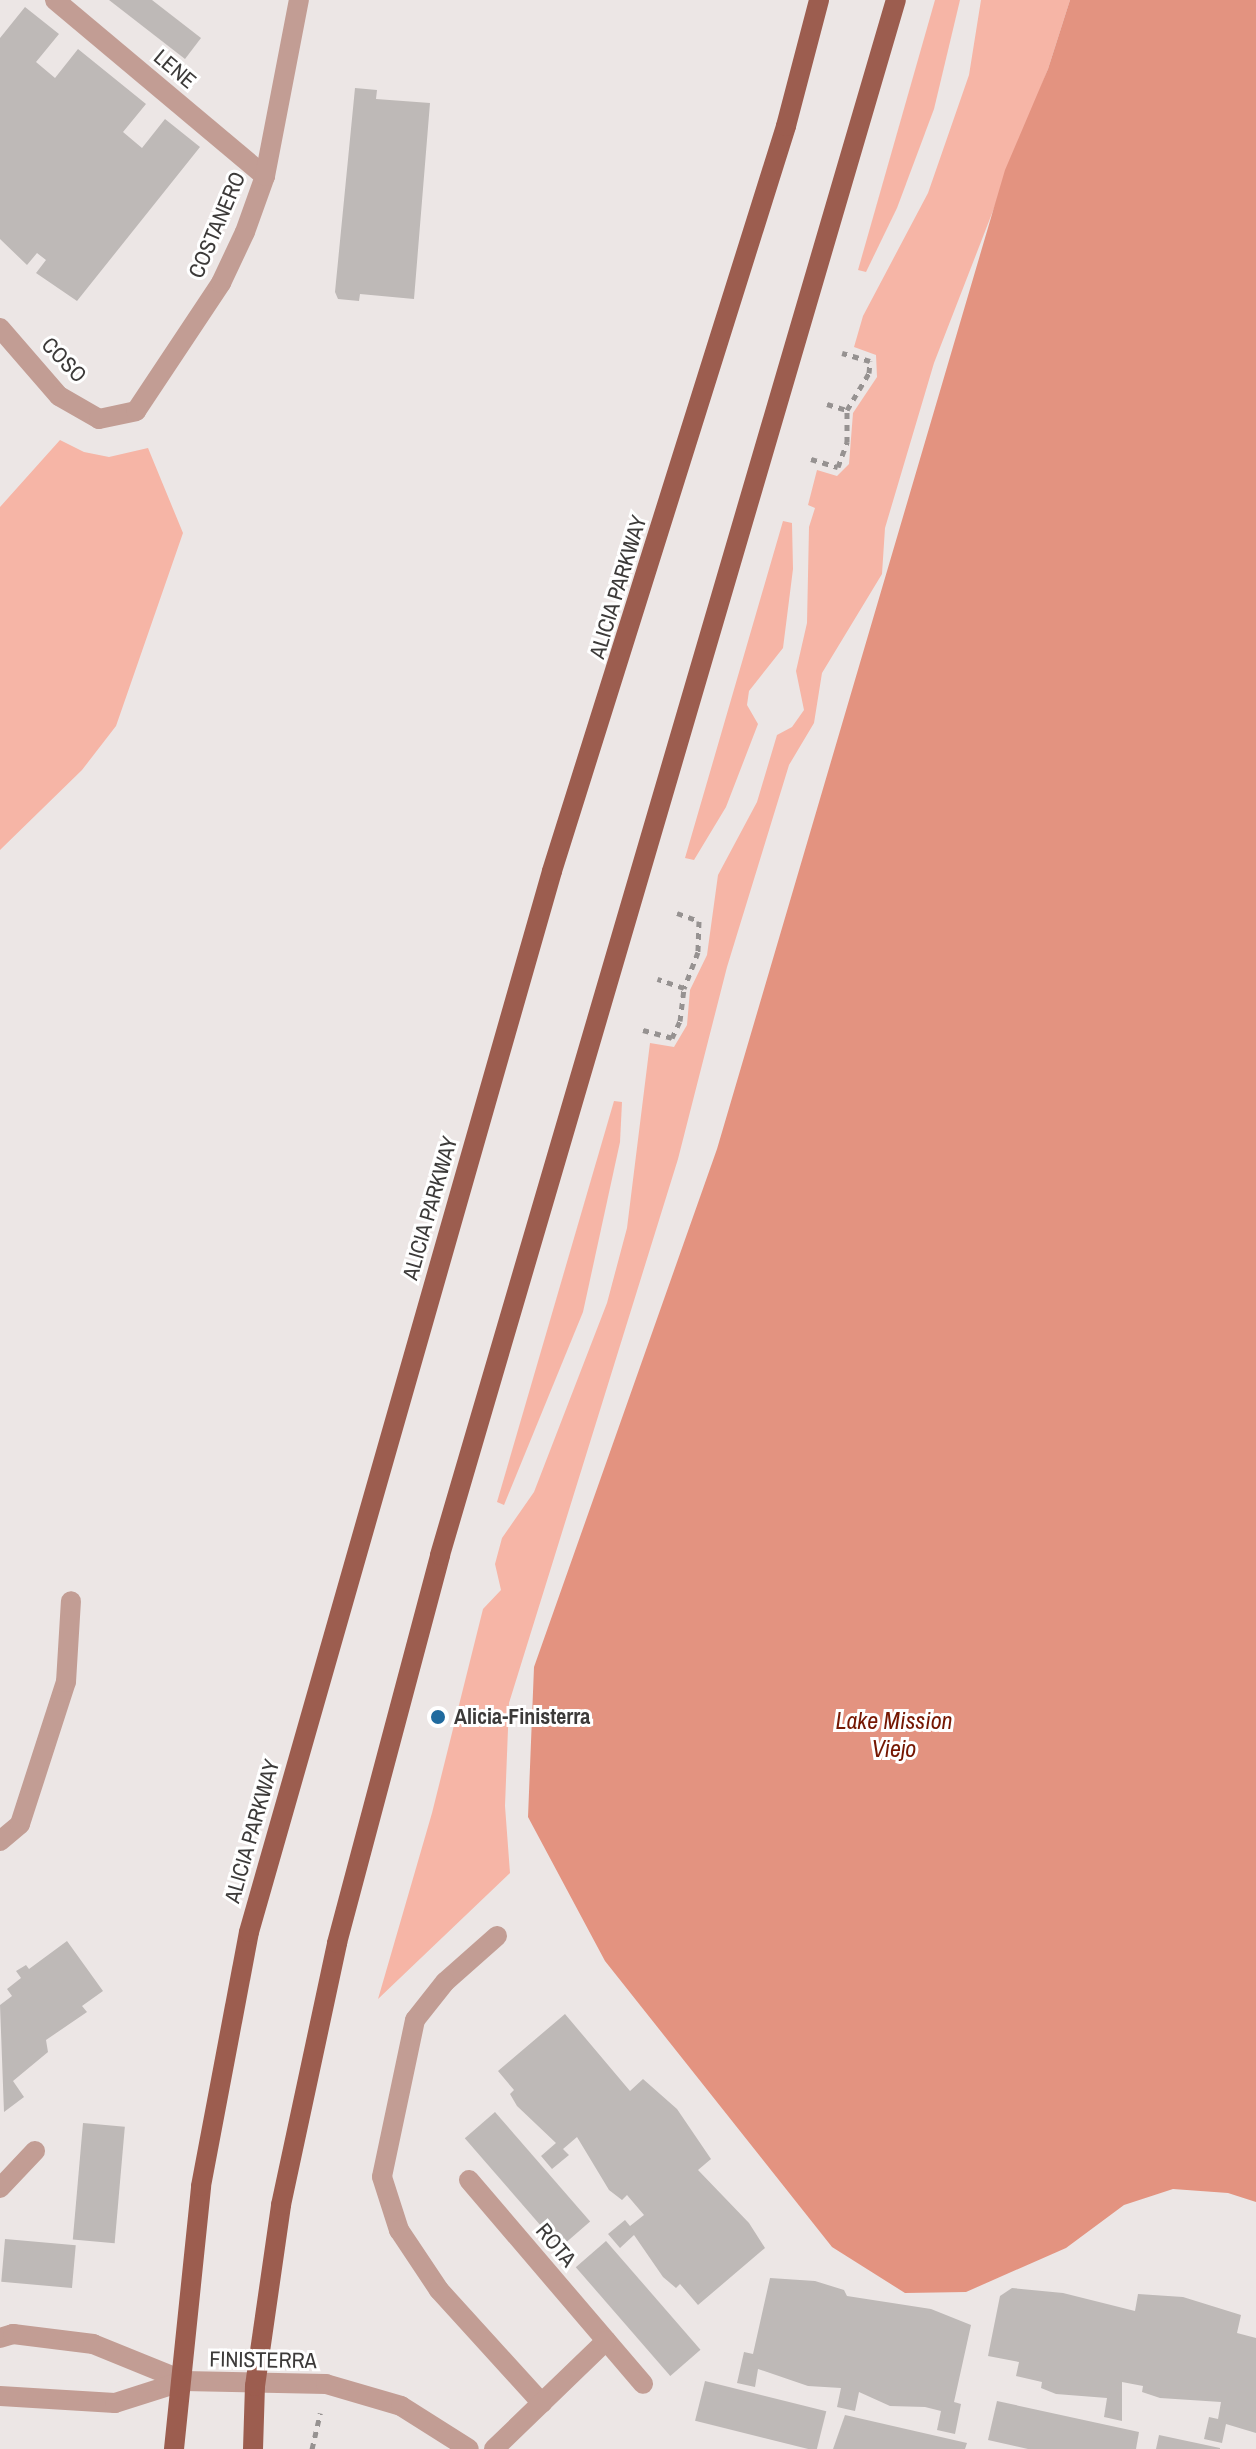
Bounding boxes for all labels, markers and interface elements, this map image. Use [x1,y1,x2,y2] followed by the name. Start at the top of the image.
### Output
[148,44,202,94] street label: LENE
[183,168,251,282] street label: COSTANERO
[36,332,92,388] street label: COSO
[584,512,652,662] street label: ALICIA PARKWAY
[397,1133,463,1283] street label: ALICIA PARKWAY
[454,1704,590,1730] place label: Alicia-Finisterra
[835,1707,953,1763] water label: Lake Mission Viejo
[429,1708,447,1726] marker: Alicia-Finisterra
[219,1756,285,1906] street label: ALICIA PARKWAY
[530,2218,582,2272] street label: ROTA
[209,2346,317,2374] street label: FINISTERRA

